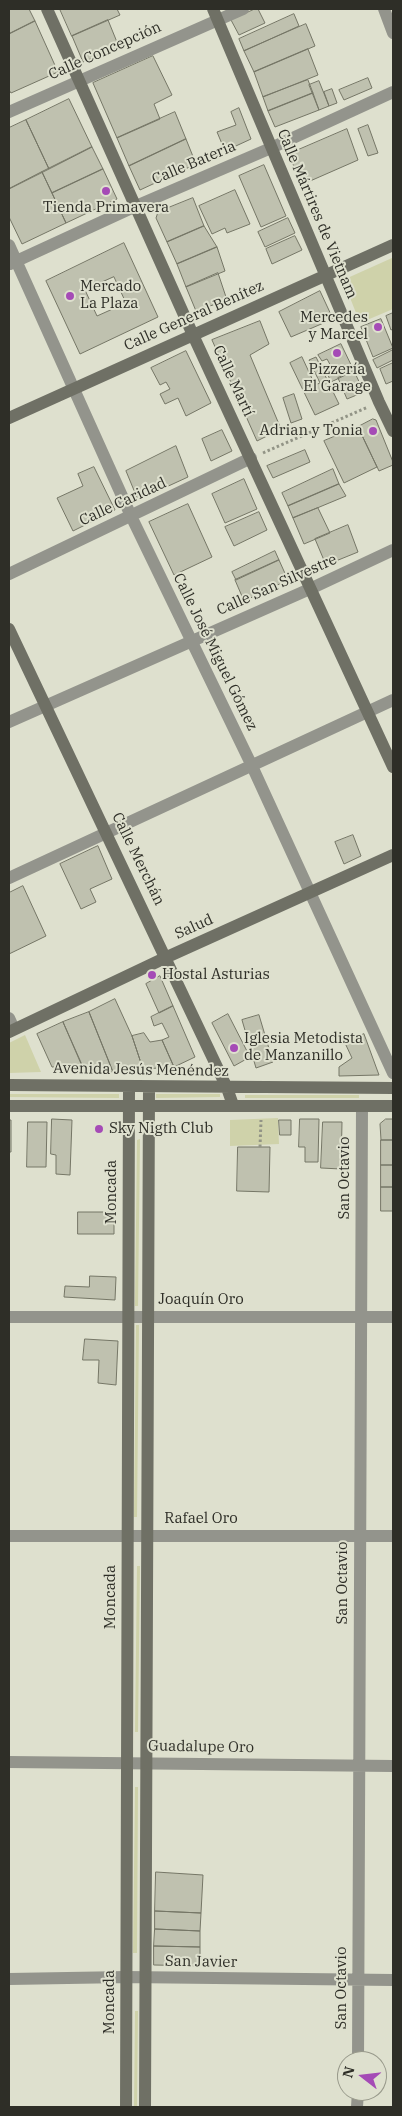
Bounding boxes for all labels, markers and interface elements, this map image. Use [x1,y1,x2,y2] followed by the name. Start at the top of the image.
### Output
[46,18,164,84] street label: Calle Concepción
[273,127,361,301] street label: Calle Mártires de Vietnam
[149,137,239,189] street label: Calle Bateria
[100,185,112,197] marker: Tienda Primavera
[43,199,169,217] place label: Tienda Primavera
[121,277,267,355] street label: Calle General Benítez
[80,278,141,313] place label: Mercado La Plaza
[64,290,76,302] marker: Mercado La Plaza
[300,309,368,344] place label: Mercedes y Marcel
[372,321,384,333] marker: Mercedes y Marcel
[209,343,257,419] street label: Calle Martí
[331,347,343,359] marker: Pizzería El Garage
[303,361,371,396] place label: Pizzería El Garage
[259,422,363,440] place label: Adrian y Tonia
[367,425,379,437] marker: Adrian y Tonia
[77,474,169,530] street label: Calle Caridad
[214,550,340,620] street label: Calle San Silvestre
[169,570,261,734] street label: Calle José Miguel Gómez
[108,810,168,908] street label: Calle Merchán
[172,911,216,943] street label: Salud
[162,966,270,984] place label: Hostal Asturias
[146,969,158,981] marker: Hostal Asturias
[244,1030,363,1065] place label: Iglesia Metodista de Manzanillo
[228,1042,240,1054] marker: Iglesia Metodista de Manzanillo
[53,1059,229,1081] street label: Avenida Jesús Menéndez
[109,1120,213,1138] place label: Sky Nigth Club
[93,1123,105,1135] marker: Sky Nigth Club
[336,1136,354,1220] street label: San Octavio
[103,1160,121,1224] street label: Moncada
[158,1291,244,1309] street label: Joaquín Oro
[164,1510,238,1528] street label: Rafael Oro
[334,1541,352,1625] street label: San Octavio
[102,1565,120,1629] street label: Moncada
[148,1737,254,1757] street label: Guadalupe Oro
[333,1946,351,2030] street label: San Octavio
[165,1952,237,1972] street label: San Javier
[101,1970,119,2034] street label: Moncada
[337,2051,387,2101] north arrow
[338,2064,359,2080] text: N

